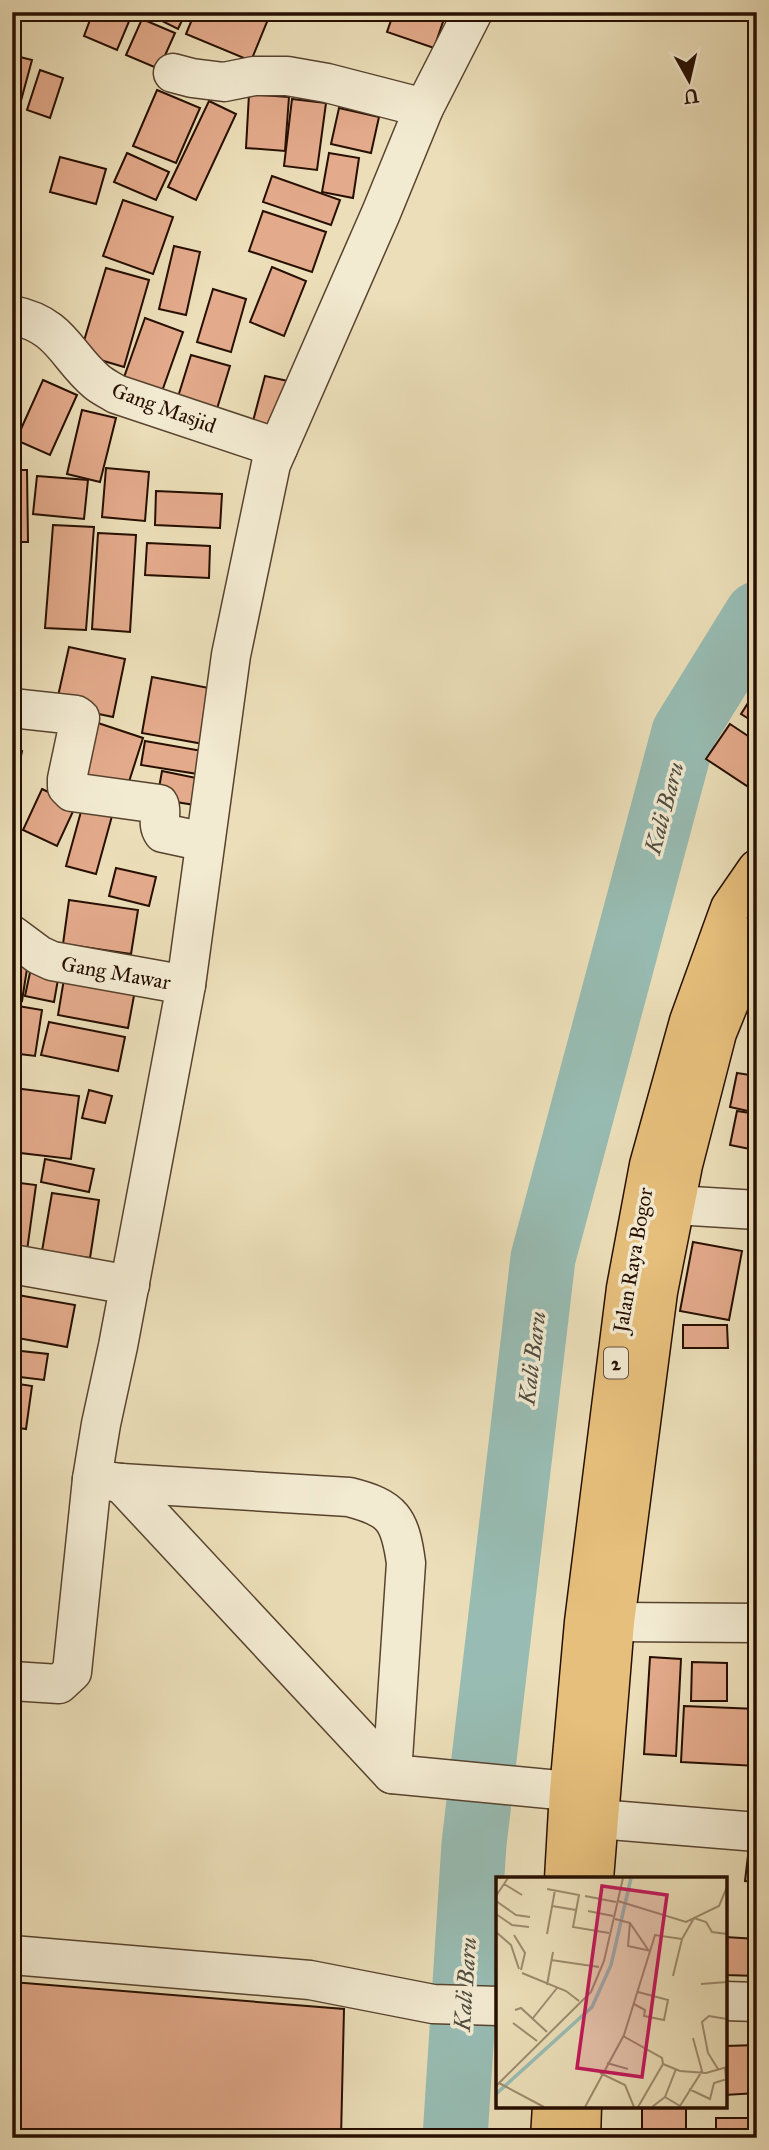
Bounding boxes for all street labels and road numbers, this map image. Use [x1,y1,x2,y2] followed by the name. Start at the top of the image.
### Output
[108,377,220,439] street label: Gang Masjid
[59,951,173,995] street label: Gang Mawar
[607,1185,659,1337] street label: Jalan Raya Bogor
[604,1348,628,1378] road number: 2

